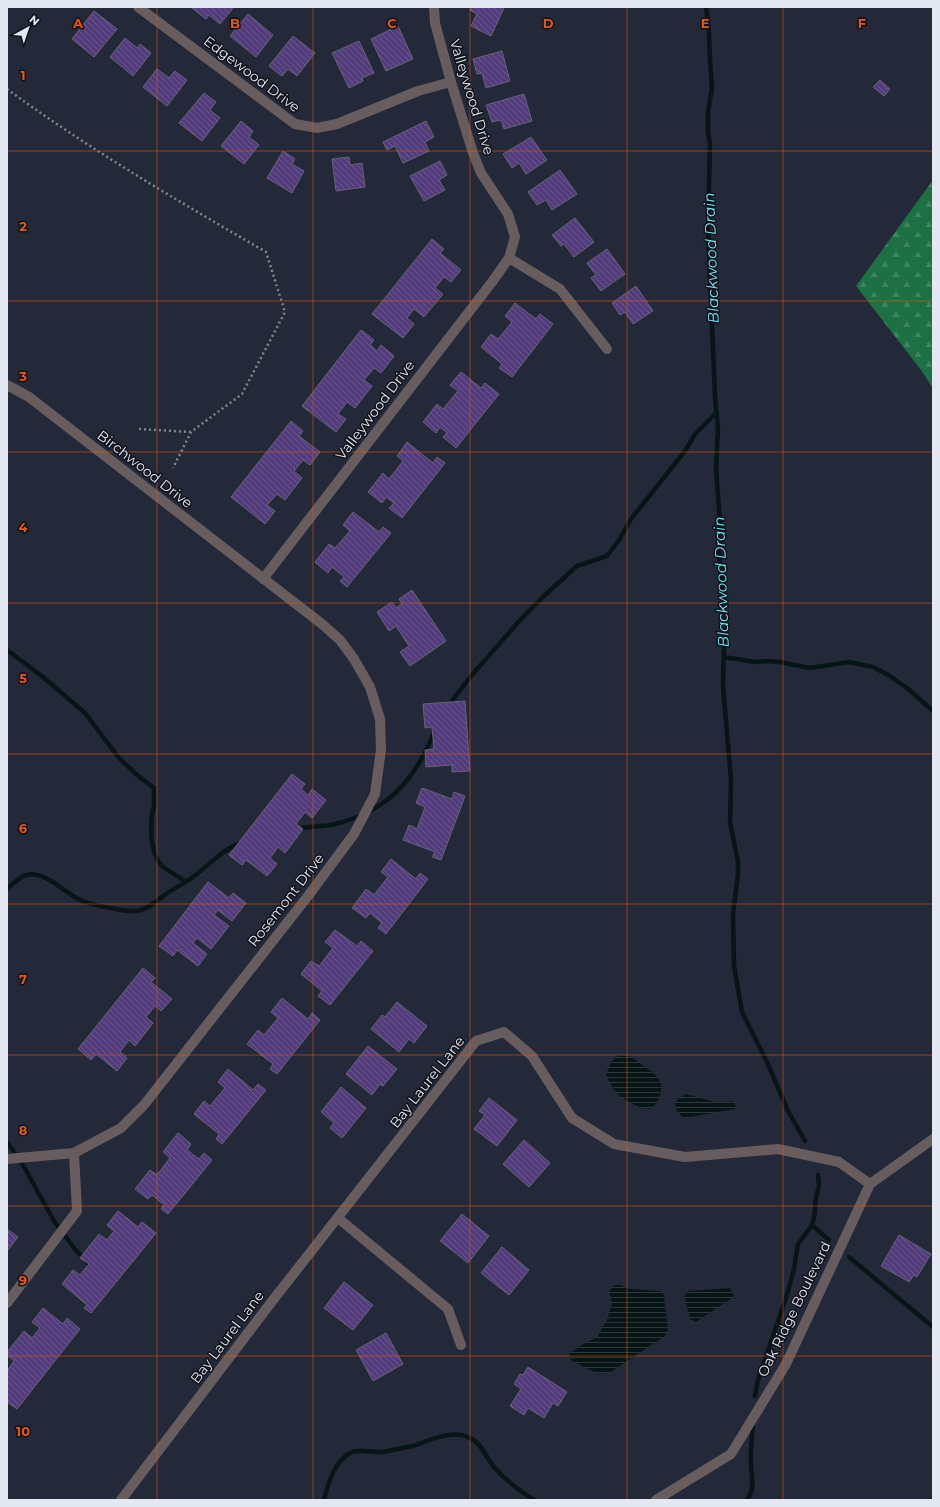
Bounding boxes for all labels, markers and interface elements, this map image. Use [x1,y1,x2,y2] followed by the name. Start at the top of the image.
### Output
[8,8,48,48] north arrow
[27,12,42,29] text: N
[72,15,84,31] text: A
[230,15,240,31] text: B
[387,15,397,31] text: C
[543,15,554,31] text: D
[701,15,710,31] text: E
[858,15,866,31] text: F
[200,32,304,116] street label: Edgewood Drive
[446,37,498,157] street label: Valleywood Drive
[20,67,26,83] text: 1
[699,192,723,324] water label: Blackwood Drain
[19,218,27,234] text: 2
[332,357,418,463] street label: Valleywood Drive
[18,368,27,384] text: 3
[94,426,196,512] street label: Birchwood Drive
[709,516,733,648] water label: Blackwood Drain
[19,519,28,535] text: 4
[19,670,27,686] text: 5
[19,820,28,836] text: 6
[244,850,328,950] street label: Rosemont Drive
[19,971,27,987] text: 7
[386,1033,468,1131] street label: Bay Laurel Lane
[19,1122,28,1138] text: 8
[753,1238,835,1380] street label: Oak Ridge Boulevard
[19,1272,27,1288] text: 9
[186,1287,268,1387] street label: Bay Laurel Lane
[16,1423,30,1439] text: 10

